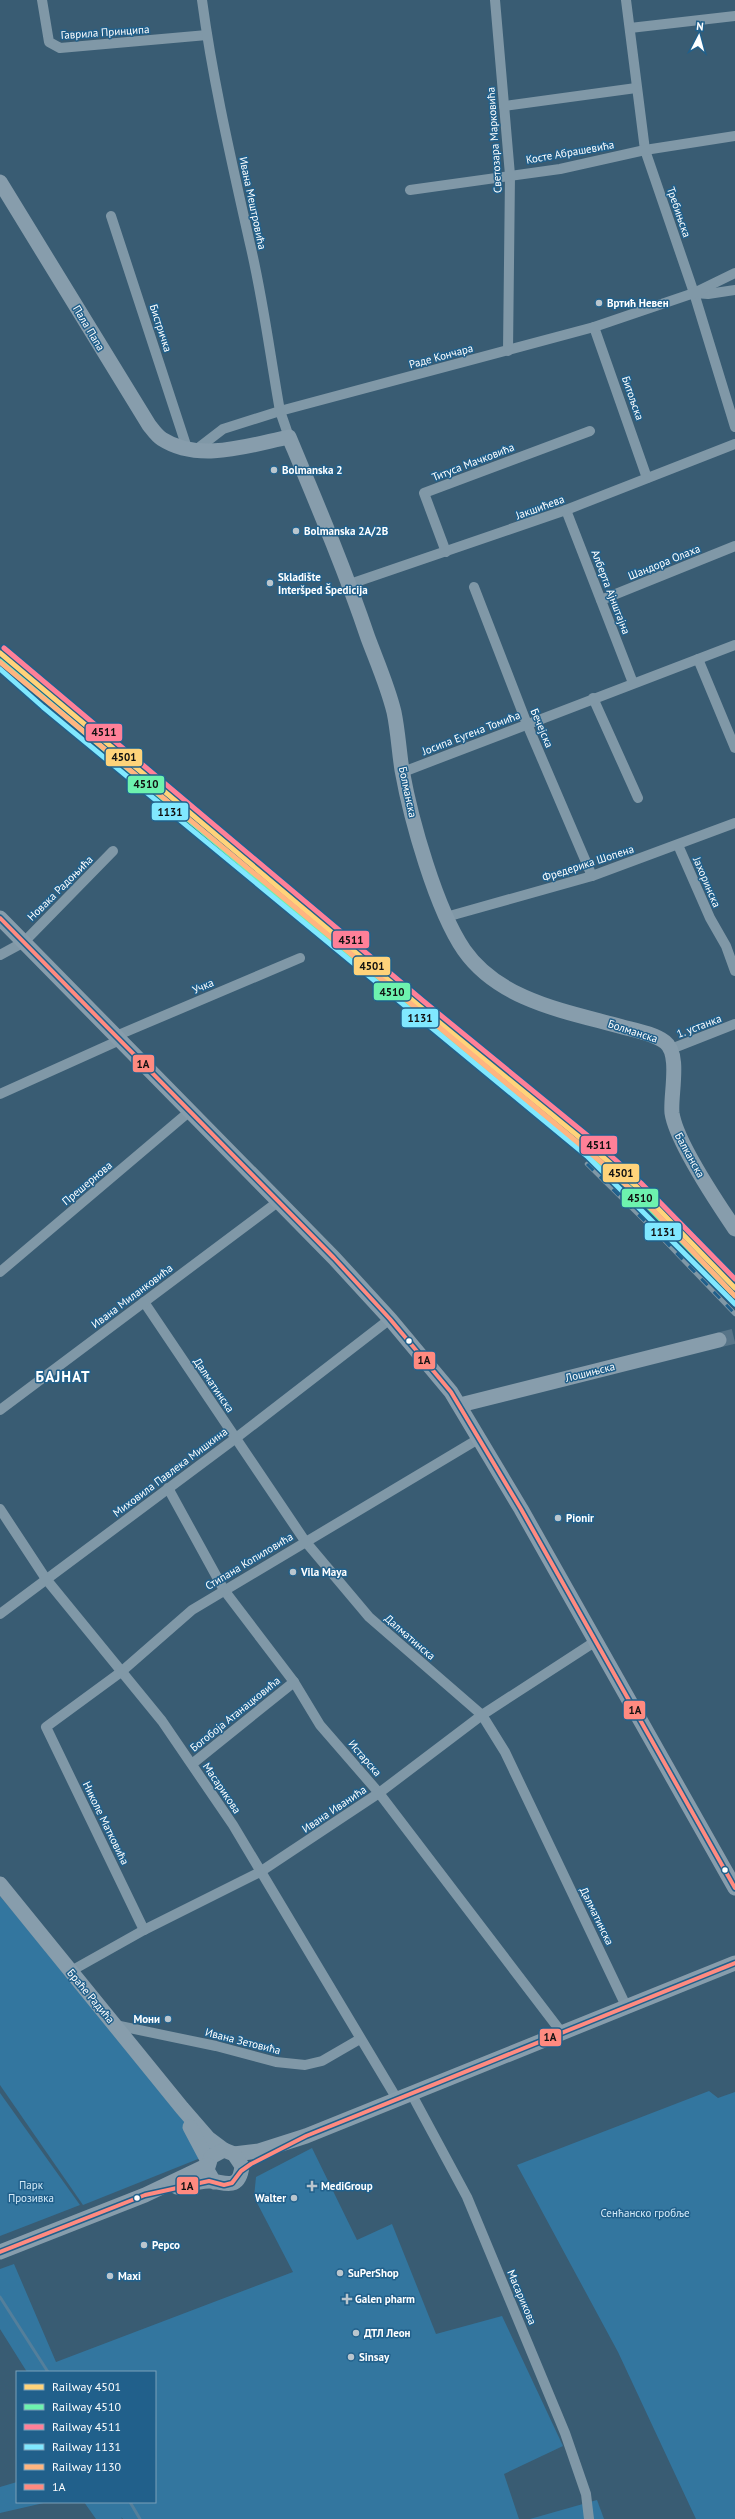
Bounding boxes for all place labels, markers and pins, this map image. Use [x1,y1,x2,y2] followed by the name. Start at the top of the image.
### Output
[607,296,669,310] place label: Вртић Невен
[594,298,604,308] marker: Вртић Невен
[282,463,342,477] place label: Bolmanska 2
[269,465,279,475] marker: Bolmanska 2
[304,524,389,538] place label: Bolmanska 2A/2B
[291,526,301,536] marker: Bolmanska 2A/2B
[278,570,368,597] place label: Skladište Interšped Špedicija
[265,578,275,588] marker: Skladište Interšped Špedicija
[404,1336,414,1346] unlabelled marker
[566,1511,594,1525] place label: Pionir
[553,1513,563,1523] marker: Pionir
[300,1565,347,1579] place label: Vila Maya
[288,1567,298,1577] marker: Vila Maya
[720,1865,730,1875] unlabelled marker
[133,2012,160,2026] place label: Мони
[163,2014,173,2024] marker: Мони
[321,2179,373,2193] place label: MediGroup
[306,2180,318,2192] marker: MediGroup
[255,2191,286,2205] place label: Walter
[132,2193,142,2203] unlabelled marker
[289,2193,299,2203] marker: Walter
[152,2238,180,2252] place label: Pepco
[139,2240,149,2250] marker: Pepco
[348,2266,399,2280] place label: SuPerShop
[335,2268,345,2278] marker: SuPerShop
[118,2269,141,2283] place label: Maxi
[105,2271,115,2281] marker: Maxi
[355,2292,415,2306] place label: Galen pharm
[342,2294,352,2304] marker: Galen pharm
[364,2326,411,2340] place label: ДТЛ Леон
[351,2328,361,2338] marker: ДТЛ Леон
[359,2350,390,2364] place label: Sinsay
[346,2352,356,2362] marker: Sinsay

